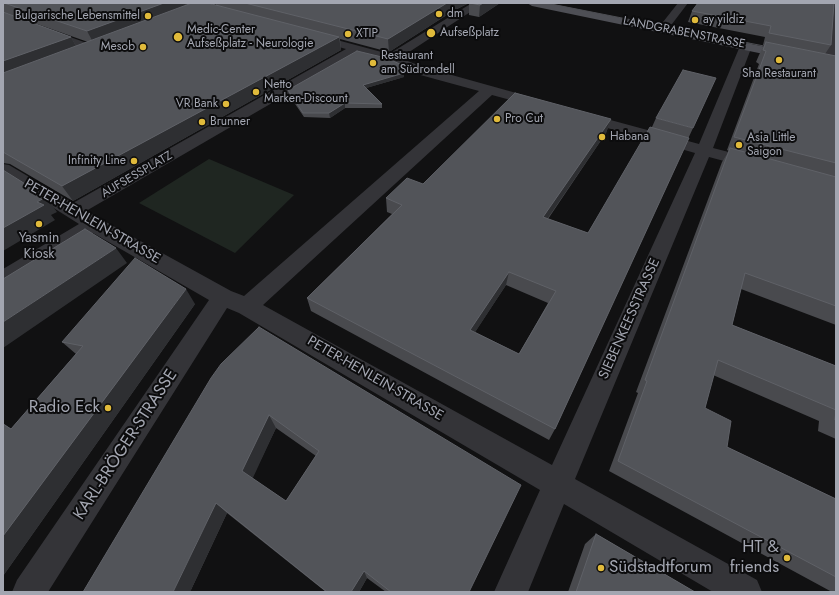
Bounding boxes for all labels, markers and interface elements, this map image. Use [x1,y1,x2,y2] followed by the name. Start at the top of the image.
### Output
[447,7,463,21] place label: dm
[15,9,140,23] place label: Bulgarische Lebensmittel
[434,9,444,19] marker: dm
[143,11,153,21] marker: Bulgarische Lebensmittel
[703,13,744,27] place label: ay yildiz
[622,14,746,52] street label: LANDGRABENSTRASSE
[690,15,700,25] marker: ay yildiz
[187,23,313,51] place label: Medic-Center Aufseßplatz - Neurologie
[440,26,499,40] place label: Aufseßplatz
[356,27,378,41] place label: XTIP
[425,27,437,39] marker: Aufseßplatz
[343,29,353,39] marker: XTIP
[172,31,184,43] marker: Medic-Center Aufseßplatz - Neurologie
[101,40,135,54] place label: Mesob
[138,42,148,52] marker: Mesob
[381,49,455,77] place label: Restaurant am Südrondell
[774,55,784,65] marker: Sha Restaurant
[368,58,378,68] marker: Restaurant am Südrondell
[742,67,816,81] place label: Sha Restaurant
[264,78,348,106] place label: Netto Marken-Discount
[251,87,261,97] marker: Netto Marken-Discount
[176,97,218,111] place label: VR Bank
[221,99,231,109] marker: VR Bank
[505,112,543,126] place label: Pro Cut
[492,114,502,124] marker: Pro Cut
[210,115,250,129] place label: Brunner
[197,117,207,127] marker: Brunner
[610,130,649,144] place label: Habana
[747,131,795,159] place label: Asia Little Saigon
[597,132,607,142] marker: Habana
[734,140,744,150] marker: Asia Little Saigon
[99,149,175,201] street label: AUFSESSPLATZ
[68,154,126,168] place label: Infinity Line
[129,156,139,166] marker: Infinity Line
[21,176,163,268] street label: PETER-HENLEIN-STRASSE
[34,219,44,229] marker: Yasmin Kiosk
[19,231,59,264] place label: Yasmin Kiosk
[596,256,664,382] street label: SIEBENKEESSTRASSE
[304,333,446,425] street label: PETER-HENLEIN-STRASSE
[70,366,182,524] street label: KARL-BRÖGER-STRASSE
[29,398,100,418] place label: Radio Eck
[103,403,113,413] marker: Radio Eck
[730,538,779,578] place label: HT & friends
[782,553,792,563] marker: HT & friends
[609,558,712,578] place label: Südstadtforum
[596,563,606,573] marker: Südstadtforum

